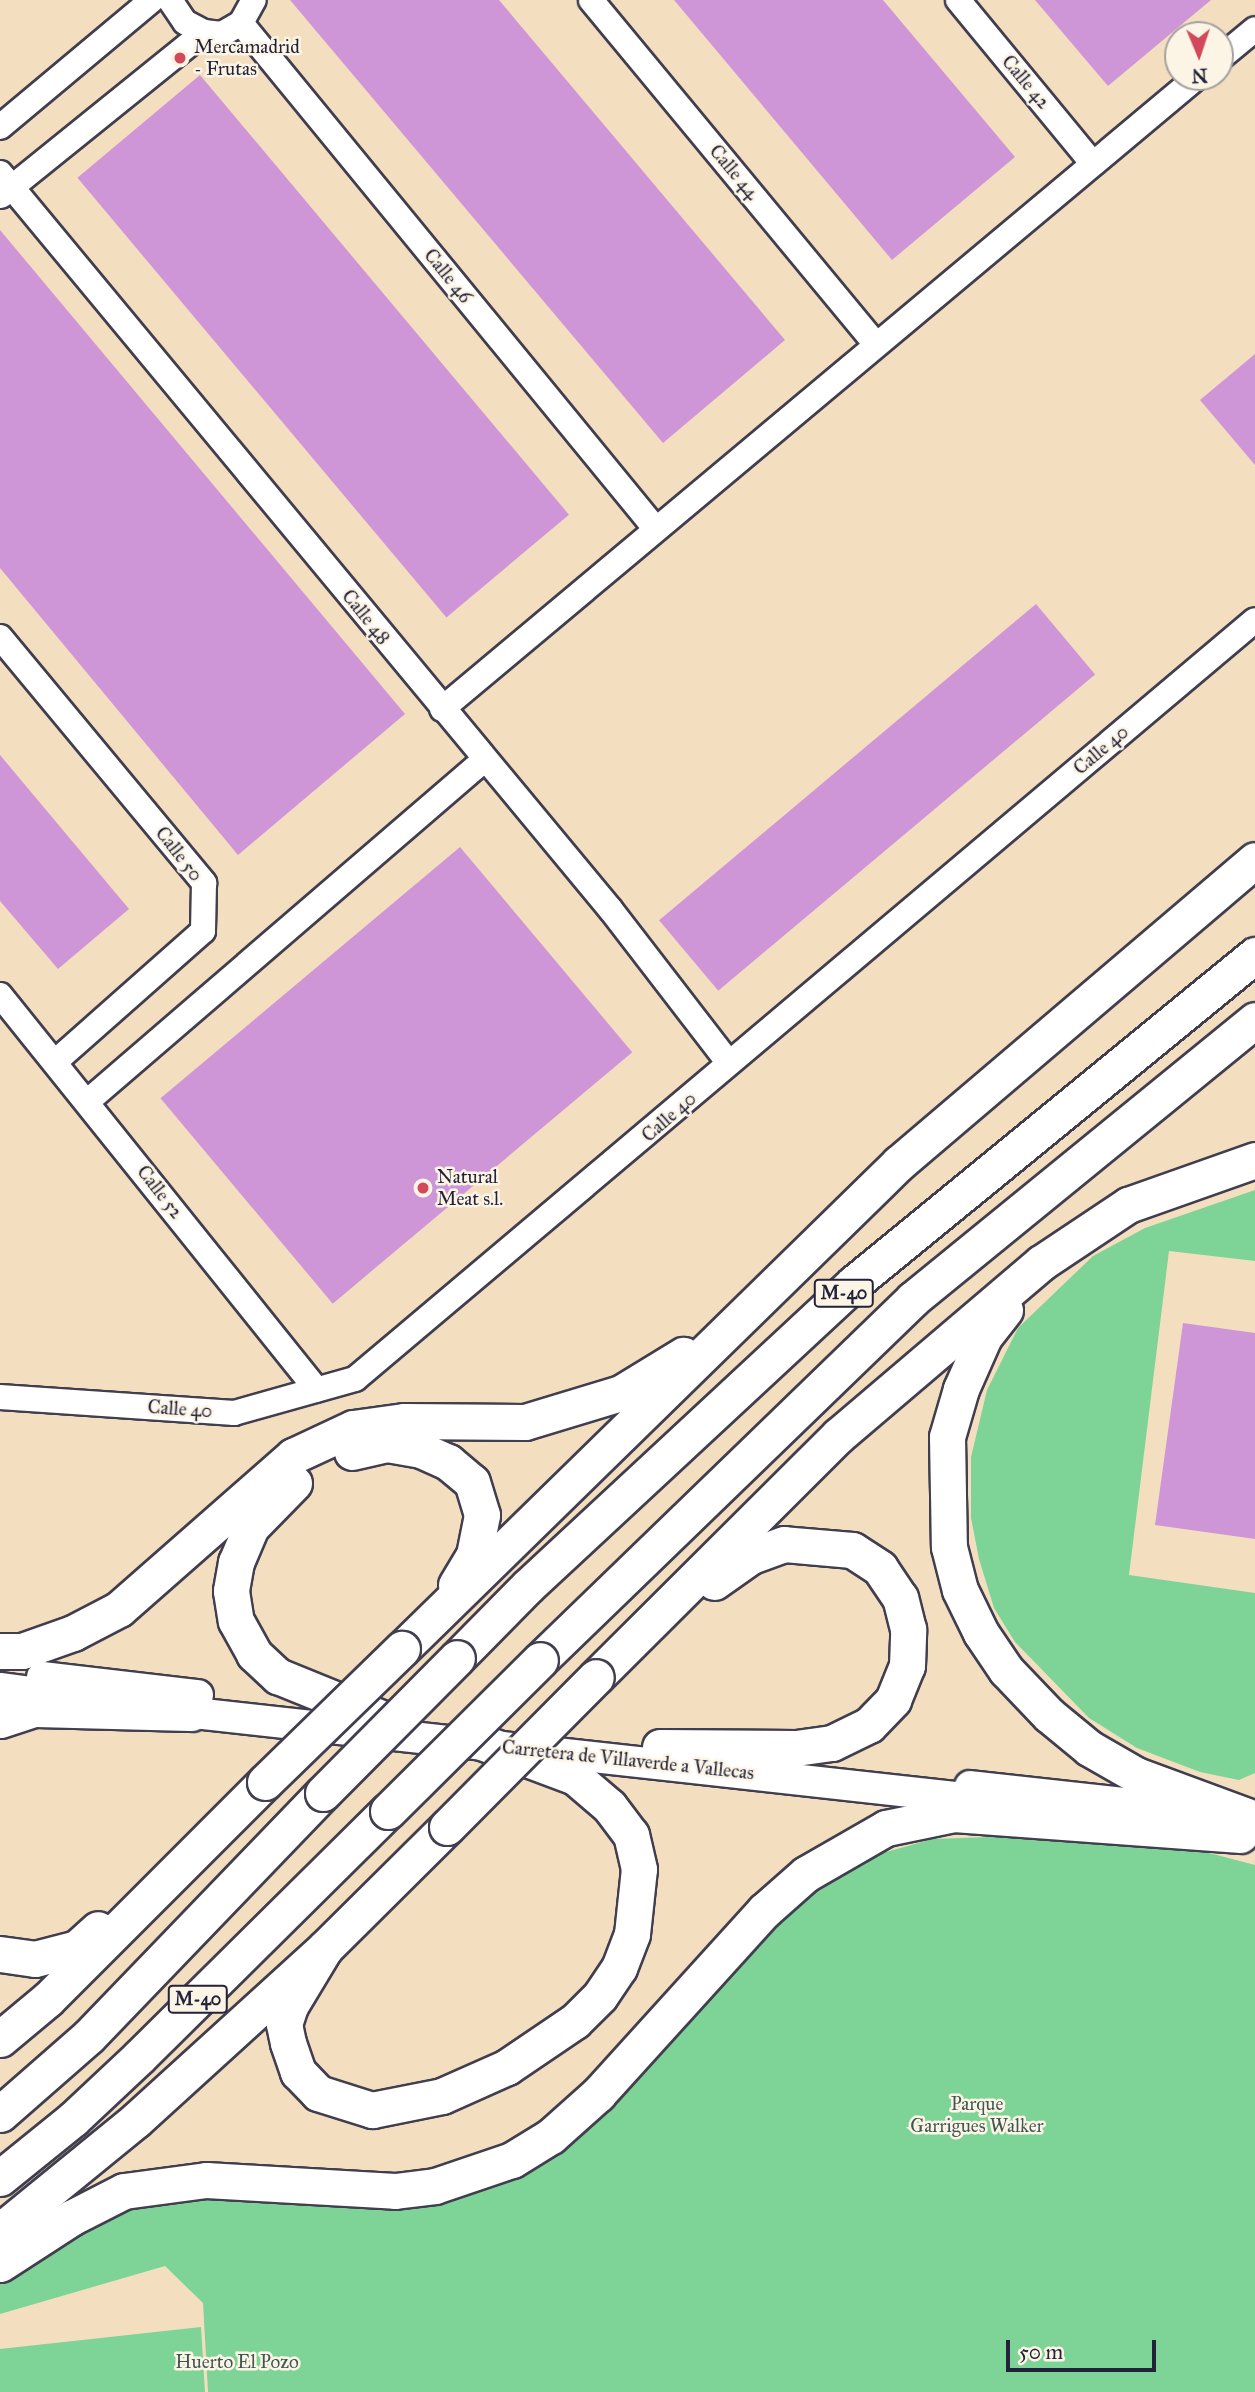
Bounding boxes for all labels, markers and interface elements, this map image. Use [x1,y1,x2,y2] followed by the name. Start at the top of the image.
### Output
[1164,21,1234,91] north arrow
[194,36,300,80] place label: Mercamadrid - Frutas
[172,50,188,66] marker: Mercamadrid - Frutas
[997,50,1055,114] street label: Calle 42
[1191,64,1208,87] text: N
[705,140,763,204] street label: Calle 44
[419,244,477,308] street label: Calle 46
[337,585,395,649] street label: Calle 48
[1069,720,1133,780] street label: Calle 40
[151,822,207,886] street label: Calle 50
[637,1087,701,1147] street label: Calle 40
[132,1161,188,1223] street label: Calle 52
[437,1166,503,1210] place label: Natural Meat s.l.
[415,1180,431,1196] marker: Natural Meat s.l.
[812,1278,876,1308] road number: M-40
[147,1395,213,1423] street label: Calle 40
[501,1735,755,1785] street label: Carretera de Villaverde a Vallecas
[166,1984,230,2013] road number: M-40
[910,2093,1044,2137] park label: Parque Garrigues Walker
[1010,2326,1160,2370] scale bar
[1019,2339,1063,2365] text: 50 m
[175,2351,299,2373] park label: Huerto El Pozo

